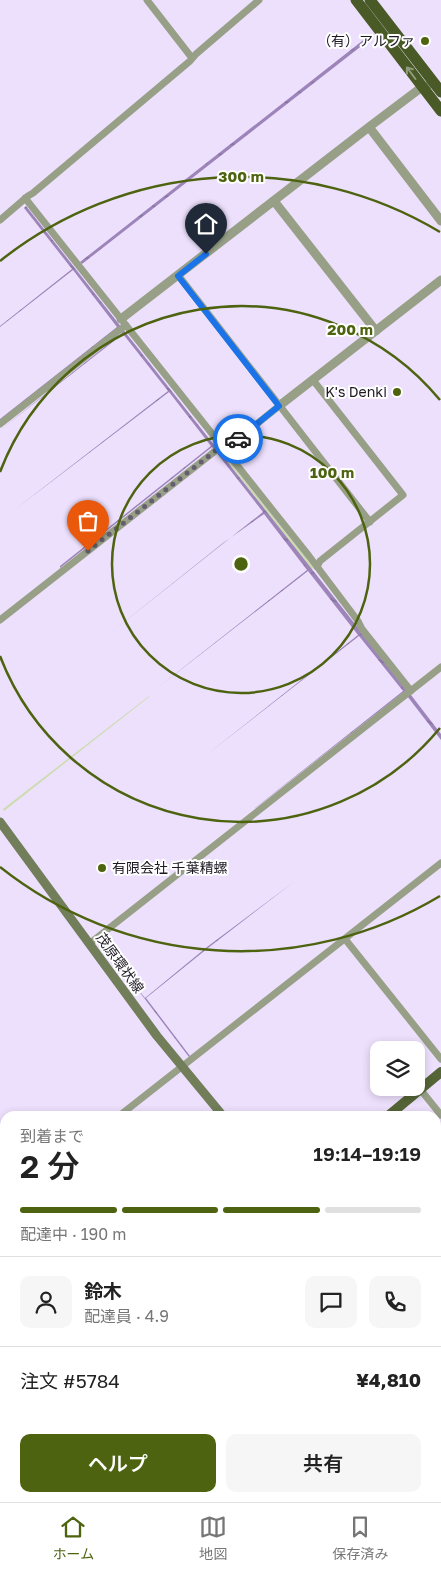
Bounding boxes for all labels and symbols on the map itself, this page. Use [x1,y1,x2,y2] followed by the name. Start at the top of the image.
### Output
[317,32,415,49] place label: （有）アルファ
[419,35,431,47] marker: （有）アルファ
[406,66,416,80] one-way arrow
[218,167,264,185] text: 300 m
[185,203,227,254] pin
[327,320,373,338] text: 200 m
[325,383,387,400] place label: K's Denki
[391,386,403,398] marker: K's Denki
[213,414,263,464] courier
[310,463,354,481] text: 100 m
[67,500,109,551] pin
[232,555,250,573] centre of rings
[112,859,228,876] place label: 有限会社 千葉精螺
[96,862,108,874] marker: 有限会社 千葉精螺
[93,929,148,996] street label: 茂原環状線

